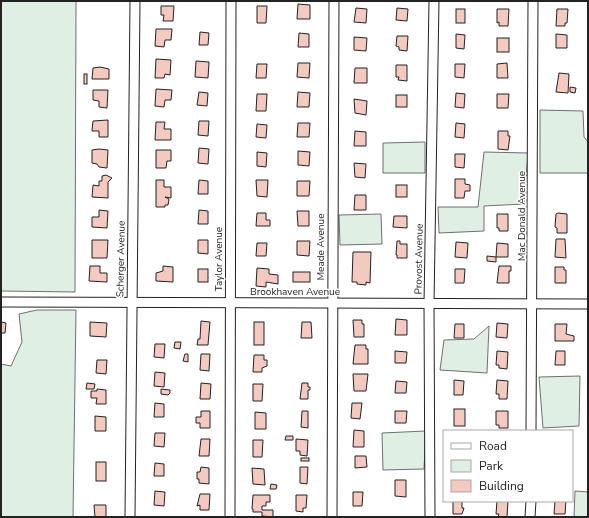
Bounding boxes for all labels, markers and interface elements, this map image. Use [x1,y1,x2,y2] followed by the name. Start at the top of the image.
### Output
[515,171,529,261] street label: Mac Donald Avenue
[314,214,328,280] street label: Meade Avenue
[113,221,129,297] street label: Scherger Avenue
[411,224,427,294] street label: Provost Avenue
[212,227,226,291] street label: Taylor Avenue
[250,285,340,299] street label: Brookhaven Avenue
[443,430,573,502] legend
[479,438,507,454] text: Road
[479,458,504,474] text: Park
[479,478,524,494] text: Building

